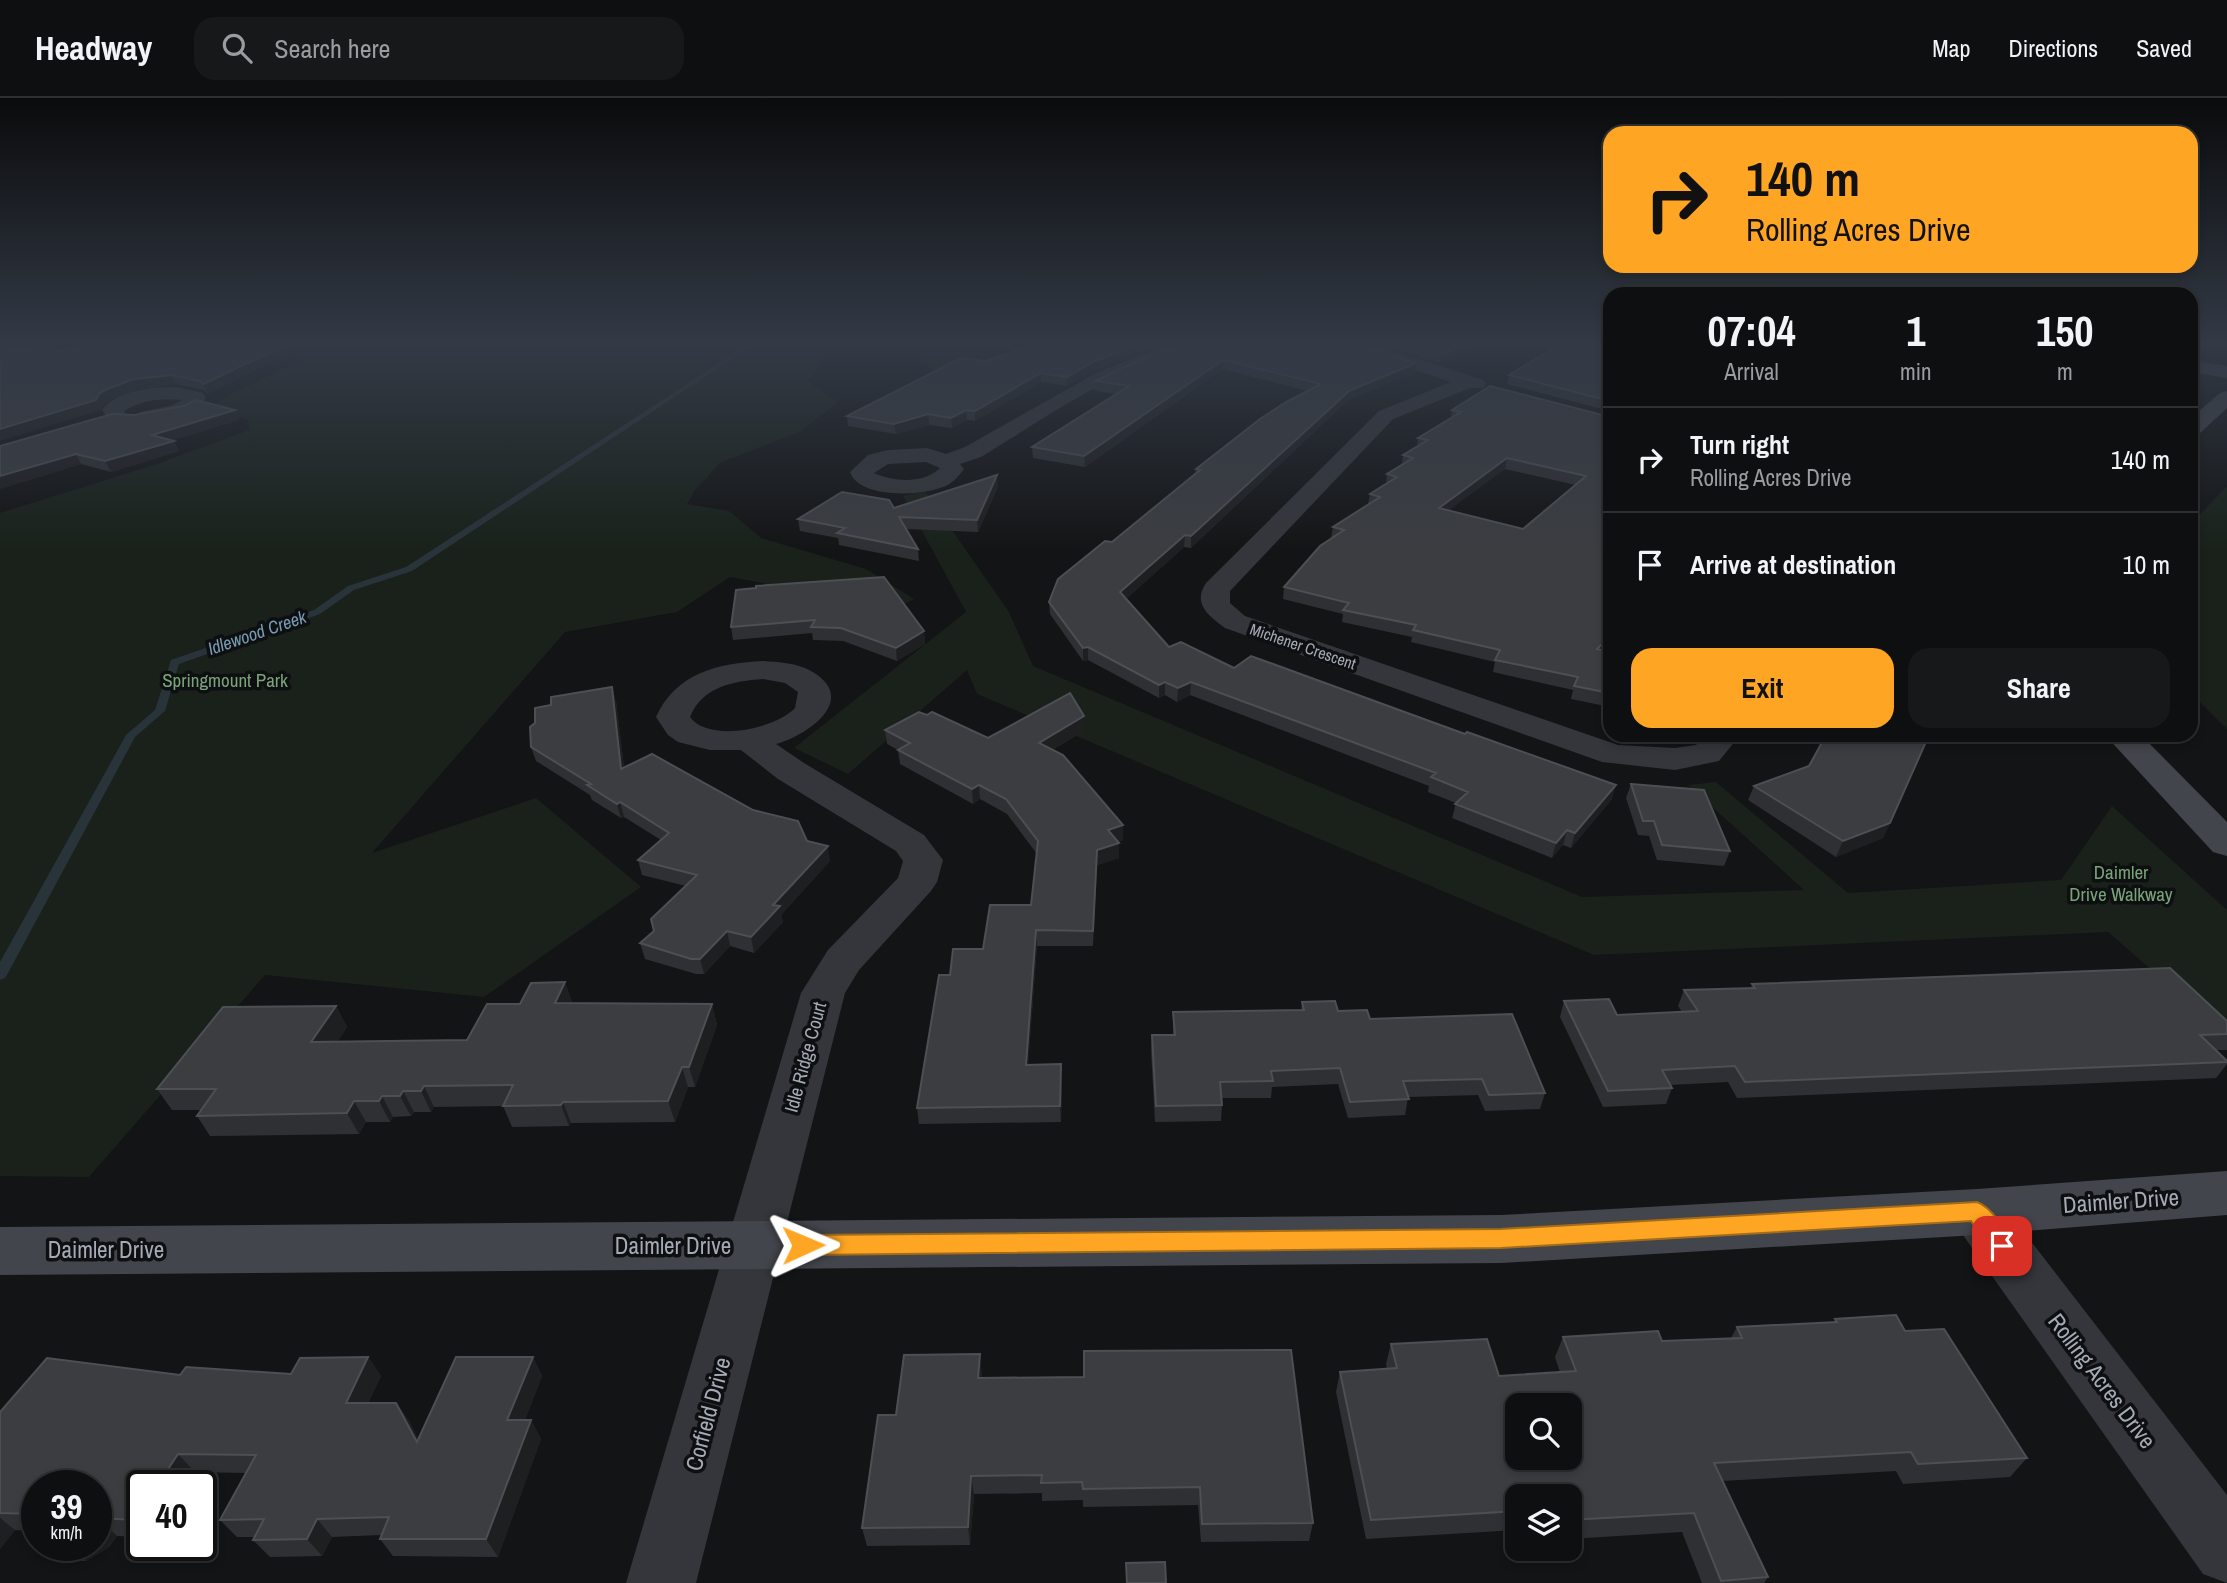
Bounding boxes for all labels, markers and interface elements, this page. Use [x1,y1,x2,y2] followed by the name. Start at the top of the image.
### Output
[194,17,684,80] search box
[35,26,152,70] text: Headway
[218,29,256,67] icon: search
[274,31,390,66] text: Search here
[1932,32,1970,64] text: Map
[2008,32,2098,64] text: Directions
[2136,32,2192,64] text: Saved
[1746,145,1860,211] text: 140 m
[1631,154,1722,245] icon: right
[1746,208,1971,251] text: Rolling Acres Drive
[1708,303,1796,359] text: 07:04
[1906,303,1925,359] text: 1
[2036,303,2094,359] text: 150
[1724,356,1779,387] text: Arrival
[1900,356,1932,387] text: min
[2057,356,2073,387] text: m
[1690,427,1789,462] text: Turn right
[1631,441,1669,479] icon: right
[2111,442,2170,477] text: 140 m
[1690,462,1851,493] text: Rolling Acres Drive
[1631,546,1669,584] icon: arrive
[1690,547,1896,582] text: Arrive at destination
[2123,547,2170,582] text: 10 m
[204,604,310,661] water label: Idlewood Creek
[1247,618,1359,675] street label: Michener Crescent
[1631,648,1894,728] button: Exit
[1908,648,2170,728] button: Share
[162,667,288,693] park label: Springmount Park
[2069,859,2173,907] park label: Daimler Drive Walkway
[778,998,832,1115] street label: Idle Ridge Court
[2062,1181,2180,1220] street label: Daimler Drive
[766,1208,840,1282] position arrow
[1972,1216,2032,1276] pin
[1983,1227,2021,1265] icon: arrive
[615,1230,731,1261] street label: Daimler Drive
[48,1234,164,1265] street label: Daimler Drive
[2041,1307,2163,1454] street label: Rolling Acres Drive
[677,1354,738,1474] street label: Corfield Drive
[1505,1393,1582,1561] map controls
[1505,1393,1582,1470] button: search
[126,1470,217,1561] speed limit sign: 40
[51,1483,82,1530] text: 39
[1505,1484,1582,1561] button: layers
[51,1520,83,1545] text: km/h

